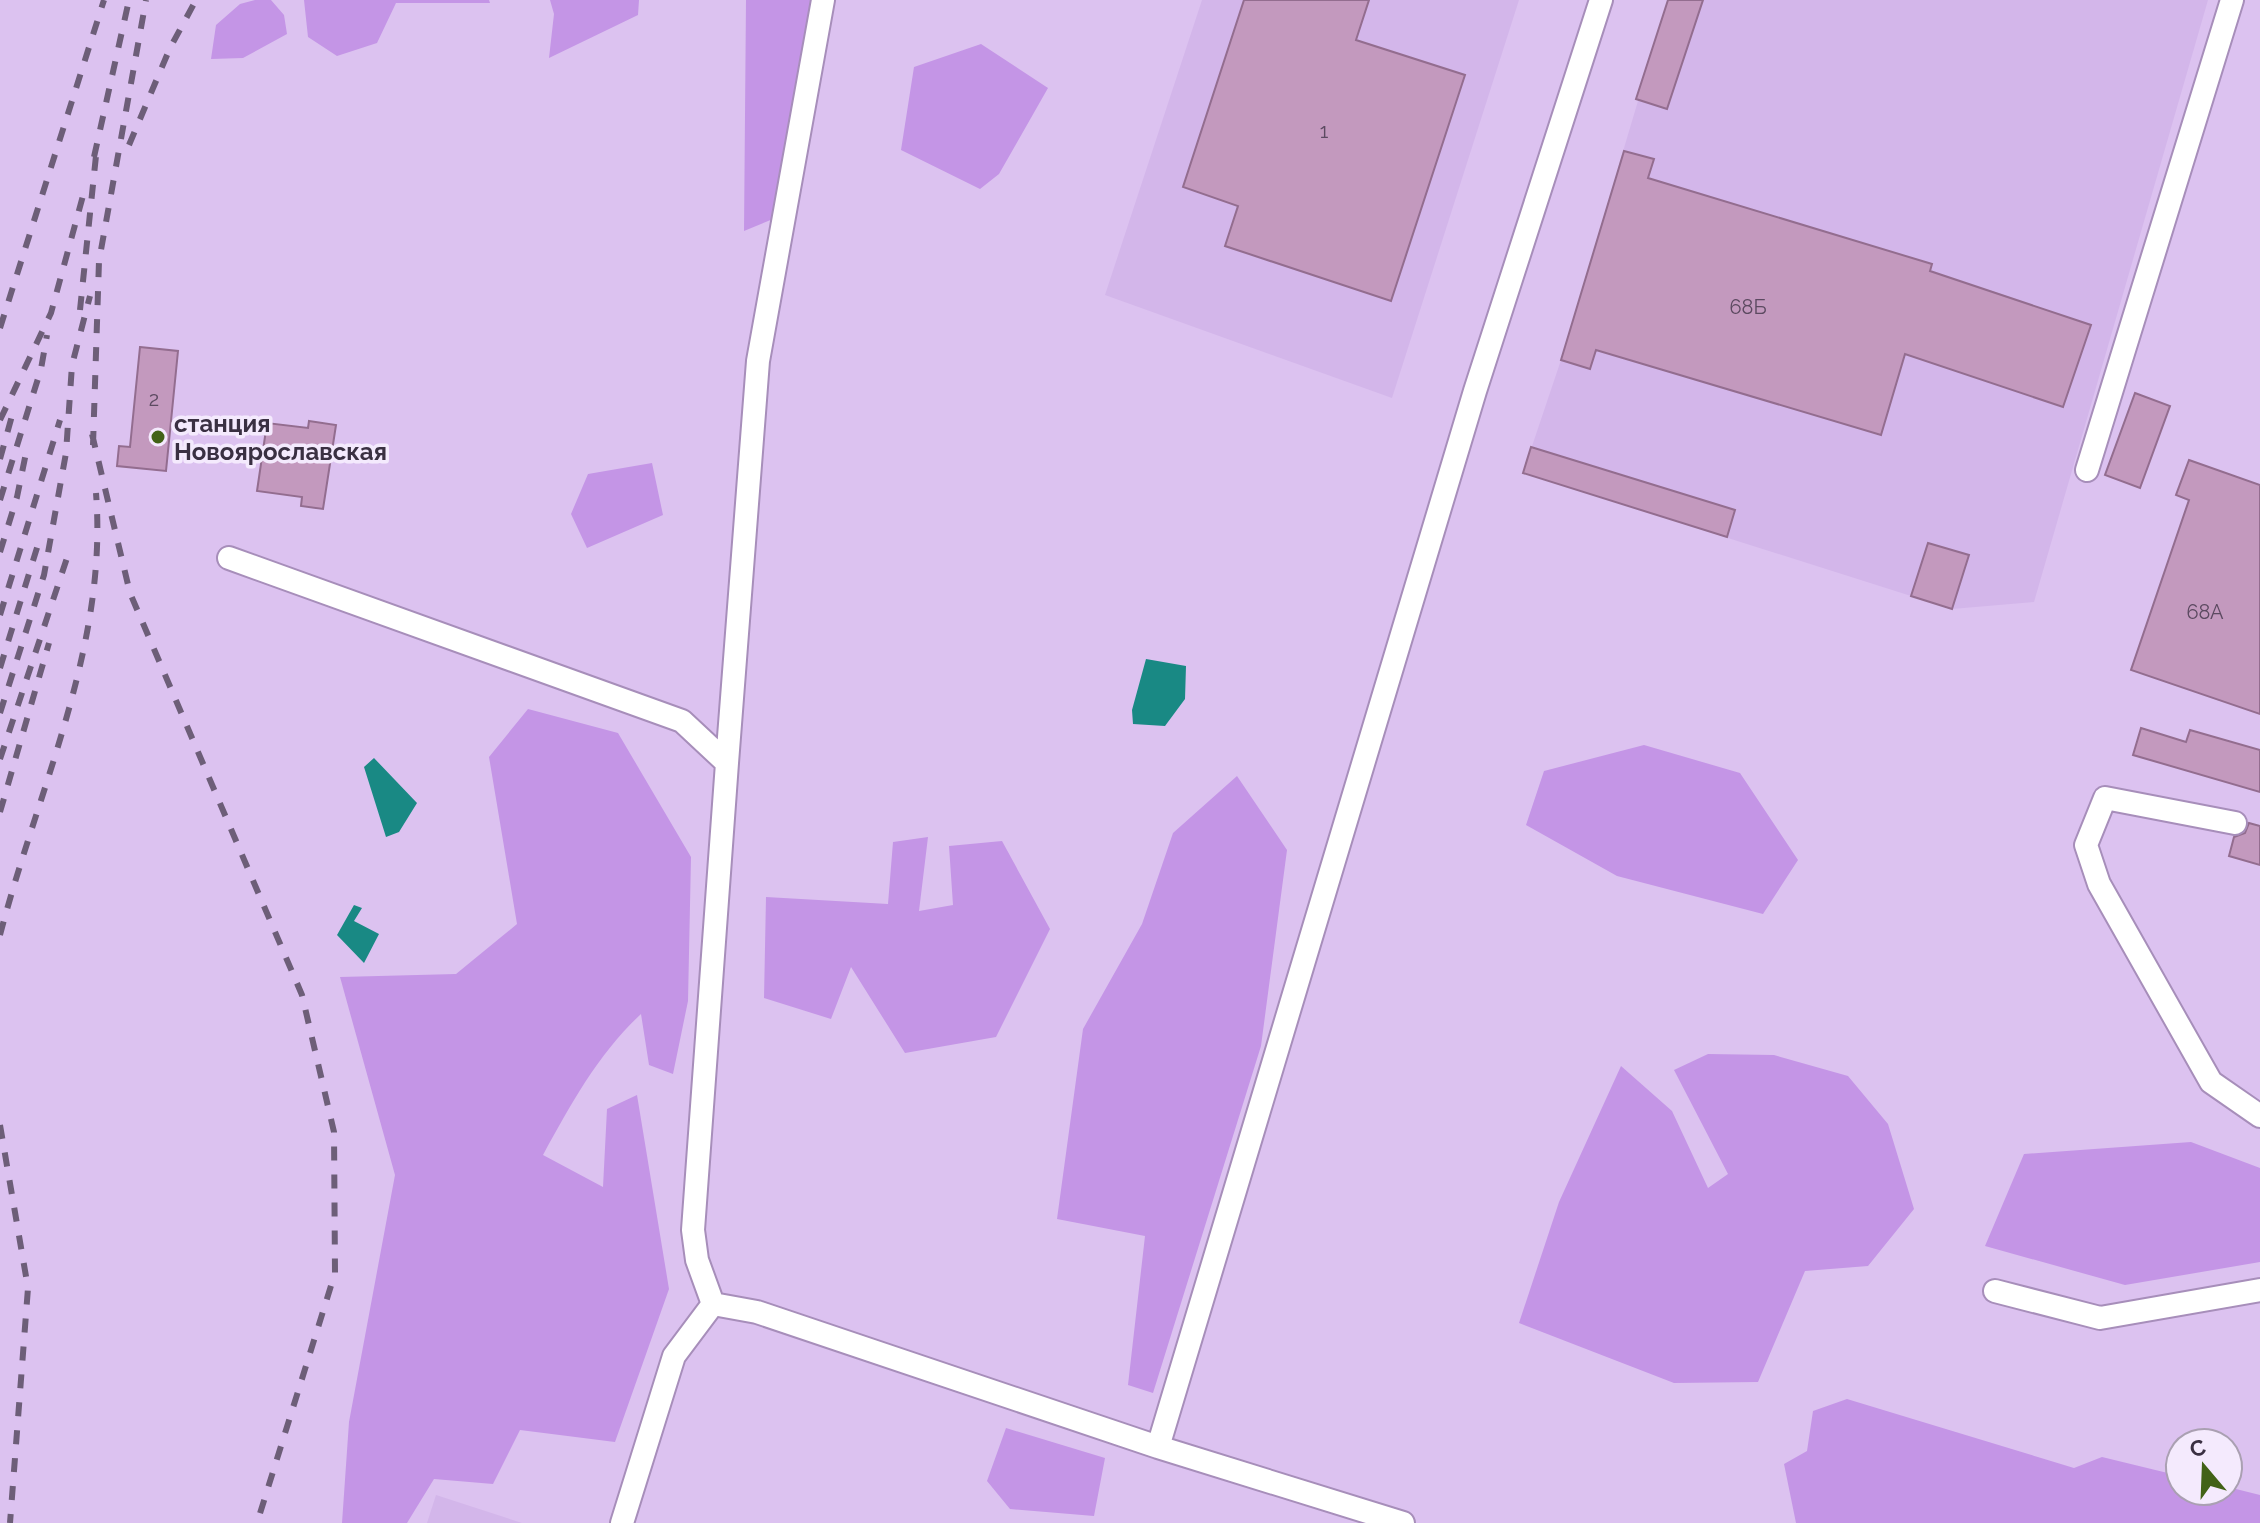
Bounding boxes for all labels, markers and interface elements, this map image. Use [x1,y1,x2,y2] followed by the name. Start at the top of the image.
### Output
[1320,119,1329,143] house number: 1
[1730,295,1766,319] house number: 68Б
[149,387,159,411] house number: 2
[174,409,387,466] place label: станция Новоярославская
[149,428,167,446] marker: станция Новоярославская
[2186,600,2224,624] house number: 68А
[2164,1427,2244,1507] north arrow
[2186,1433,2209,1463] text: С

